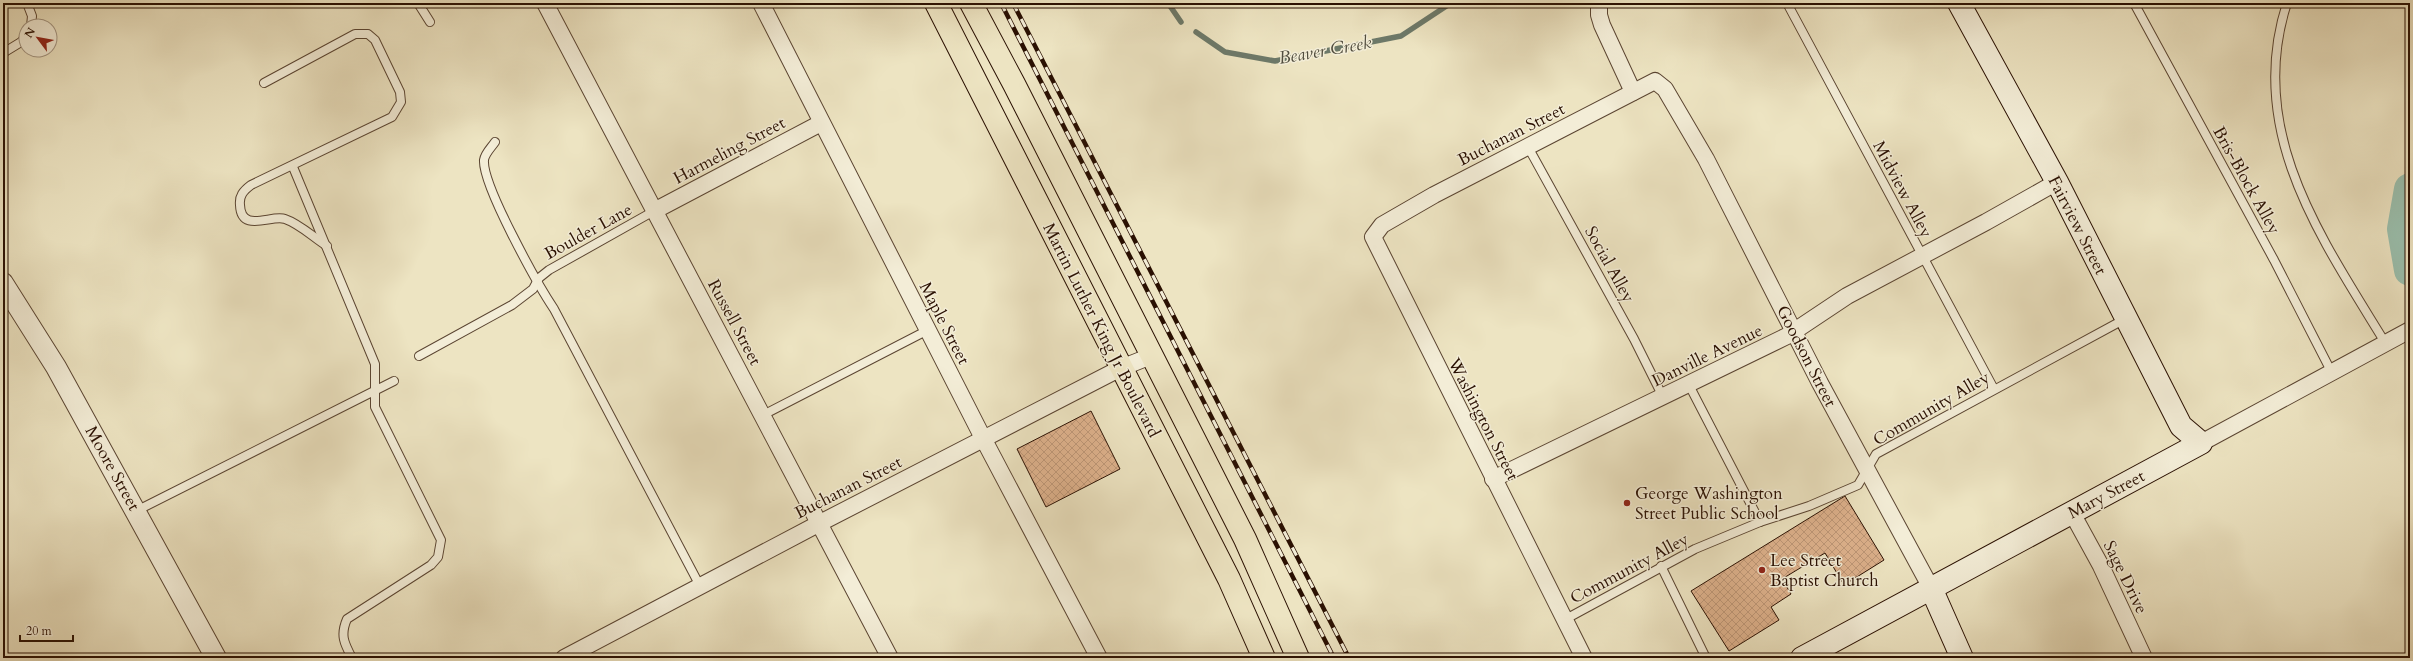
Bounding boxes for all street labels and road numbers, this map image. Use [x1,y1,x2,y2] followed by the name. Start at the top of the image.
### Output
[1454,97,1569,171] street label: Buchanan Street
[669,111,790,190] street label: Harmeling Street
[2207,122,2286,238] street label: Bris-Block Alley
[1867,137,1938,242] street label: Midview Alley
[2043,172,2113,279] street label: Fairview Street
[540,198,636,265] street label: Boulder Lane
[1037,219,1166,441] street label: Martin Luther King Jr Boulevard
[1579,222,1640,307] street label: Social Alley
[702,275,767,370] street label: Russell Street
[914,278,975,369] street label: Maple Street
[1771,302,1842,411] street label: Goodson Street
[1648,319,1766,392] street label: Danville Avenue
[1442,353,1525,485] street label: Washington Street
[1869,366,1994,451] street label: Community Alley
[80,422,146,515] street label: Moore Street
[791,450,906,524] street label: Buchanan Street
[2064,464,2149,524] street label: Mary Street
[1566,528,1693,609] street label: Community Alley
[2098,537,2153,618] street label: Sage Drive

